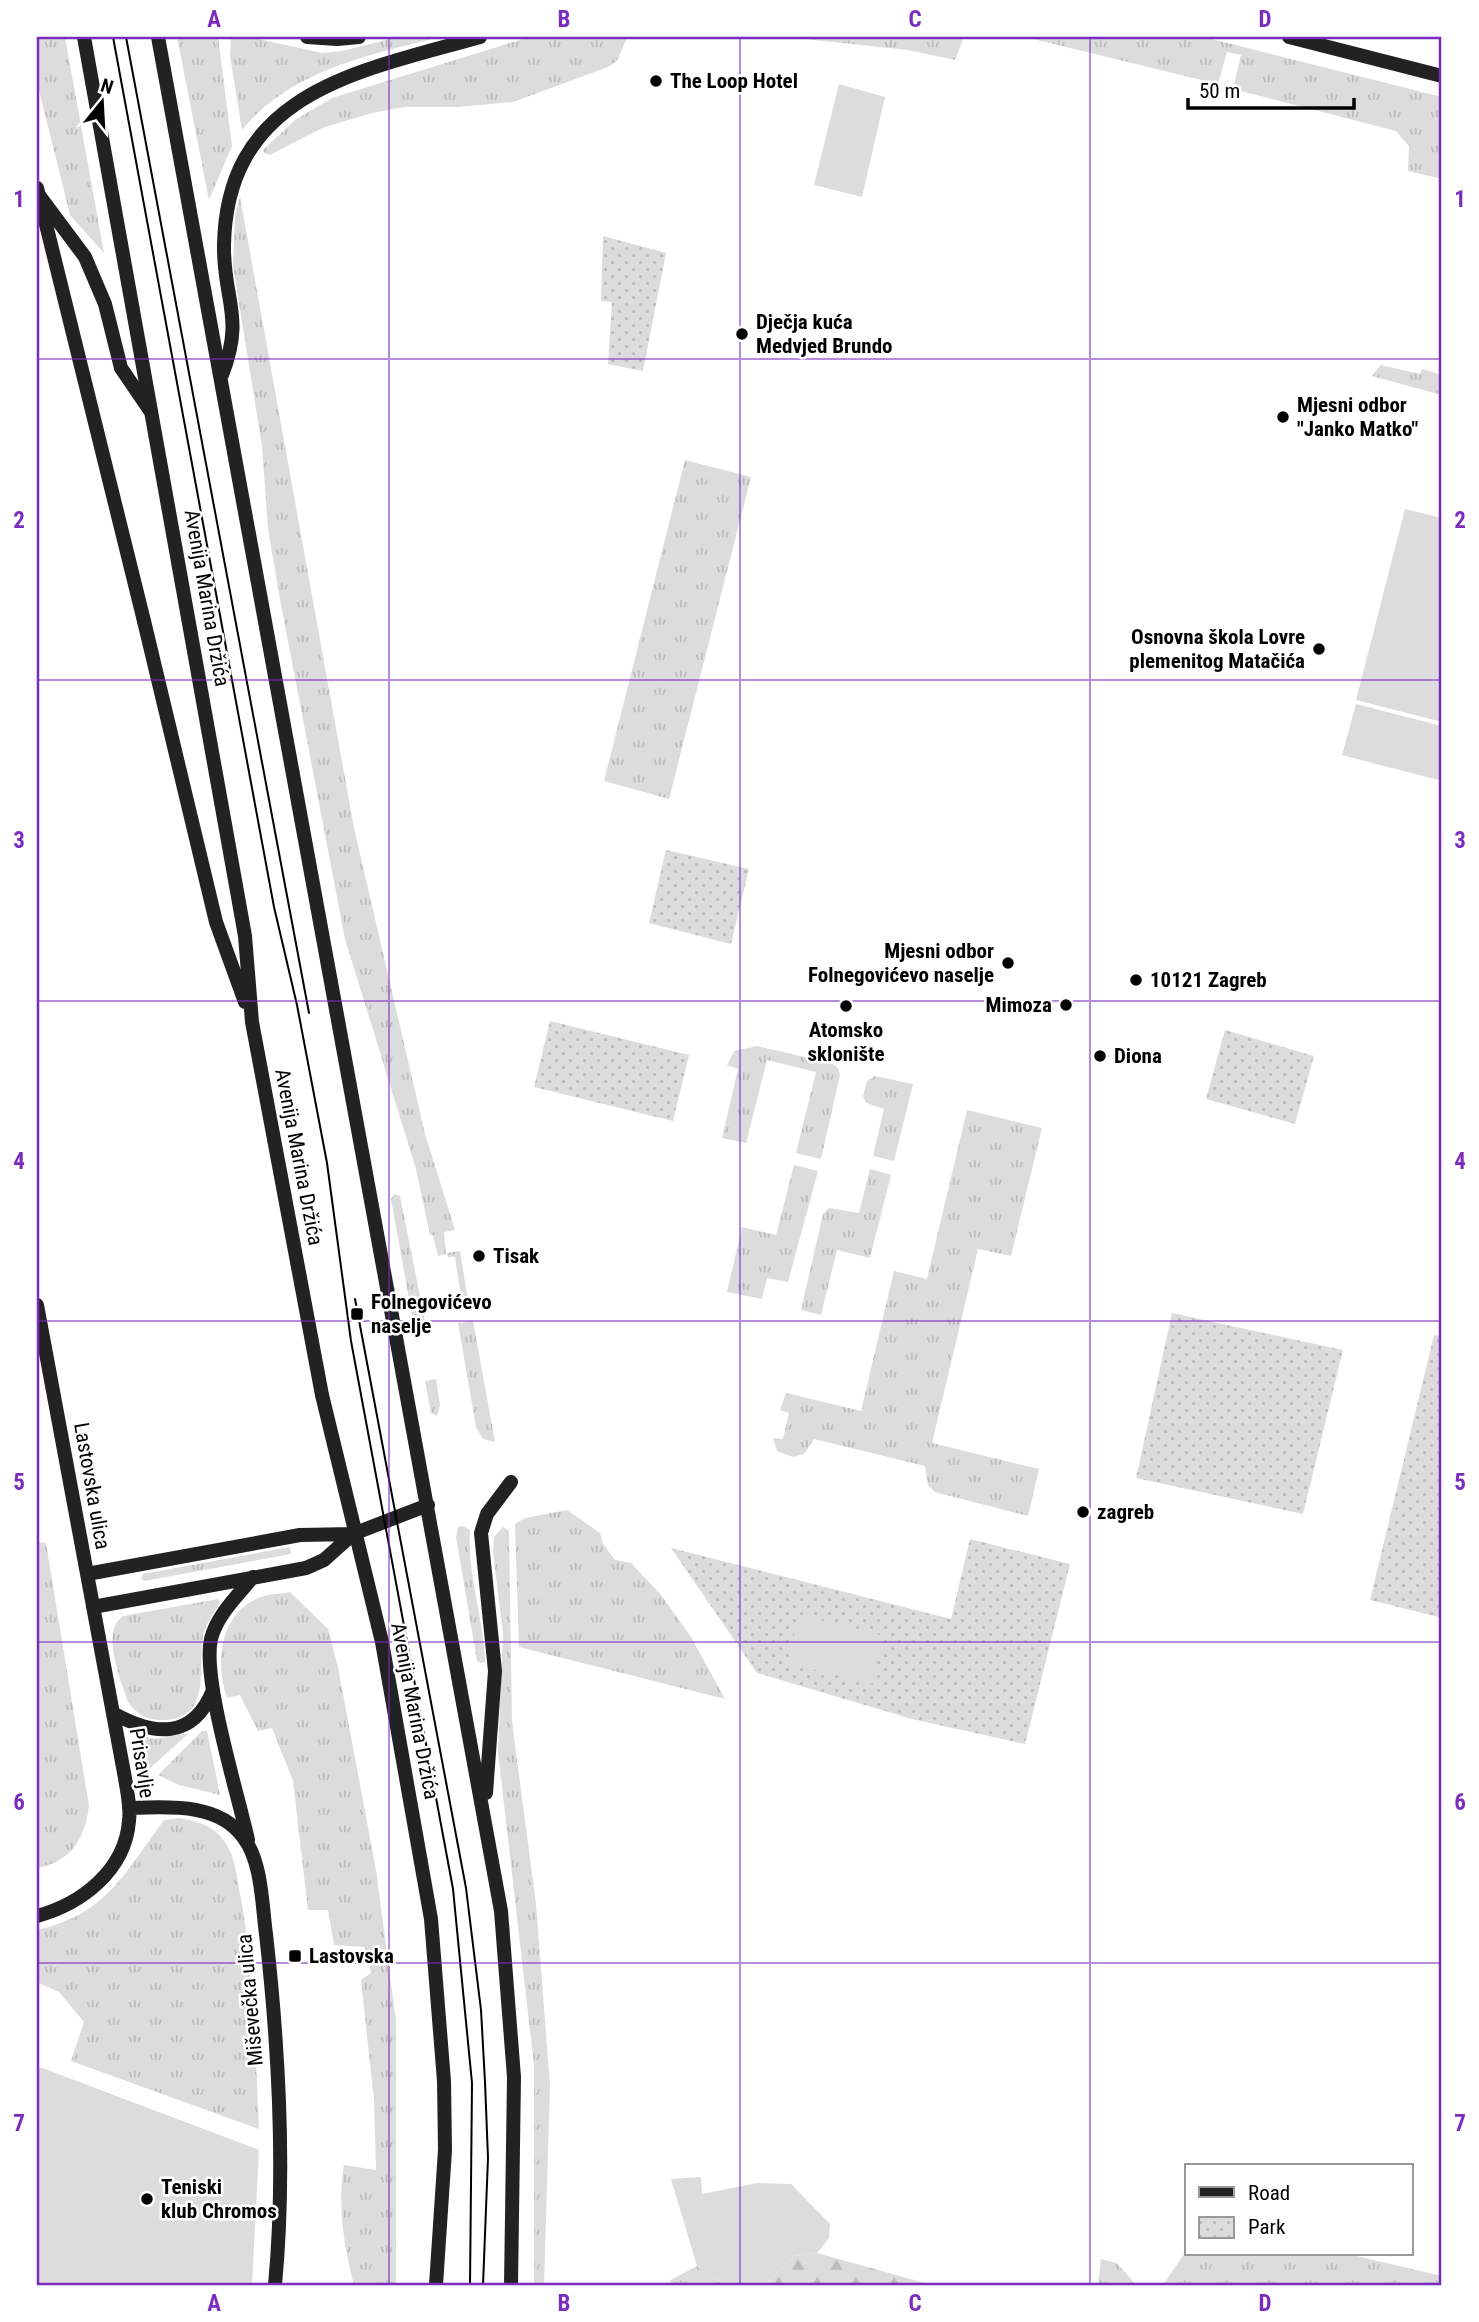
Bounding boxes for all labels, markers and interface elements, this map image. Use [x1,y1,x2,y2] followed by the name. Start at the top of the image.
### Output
[207,6,221,33] text: A
[558,6,570,33] text: B
[908,6,922,33] text: C
[1259,6,1272,33] text: D
[66,66,136,136] north arrow
[1188,66,1355,110] scale bar
[670,69,798,93] place label: The Loop Hotel
[648,73,664,89] marker: The Loop Hotel
[98,74,116,99] text: N
[1199,79,1240,103] text: 50 m
[13,186,25,213] text: 1
[1454,186,1466,213] text: 1
[756,310,893,358] place label: Dječja kuća Medvjed Brundo
[734,326,750,342] marker: Dječja kuća Medvjed Brundo
[1297,393,1418,441] place label: Mjesni odbor "Janko Matko"
[1275,409,1291,425] marker: Mjesni odbor "Janko Matko"
[13,507,25,534] text: 2
[1454,507,1466,534] text: 2
[180,508,234,688] street label: Avenija Marina Držića
[1129,625,1305,673] place label: Osnovna škola Lovre plemenitog Matačića
[1311,641,1327,657] marker: Osnovna škola Lovre plemenitog Matačića
[13,827,25,854] text: 3
[1454,827,1466,854] text: 3
[808,939,994,987] place label: Mjesni odbor Folnegovićevo naselje
[1000,955,1016,971] marker: Mjesni odbor Folnegovićevo naselje
[1150,968,1267,992] place label: 10121 Zagreb
[1128,972,1144,988] marker: 10121 Zagreb
[986,993,1052,1017] place label: Mimoza
[1058,997,1074,1013] marker: Mimoza
[838,998,854,1014] marker: Atomsko sklonište
[808,1018,884,1066] place label: Atomsko sklonište
[1114,1044,1162,1068] place label: Diona
[1092,1048,1108,1064] marker: Diona
[270,1067,328,1247] street label: Avenija Marina Držića
[13,1148,25,1175] text: 4
[1454,1148,1466,1175] text: 4
[493,1244,540,1268] place label: Tisak
[471,1248,487,1264] marker: Tisak
[371,1290,492,1338] place label: Folnegovićevo naselje
[349,1306,365,1322] marker: Folnegovićevo naselje
[69,1421,115,1551] street label: Lastovska ulica
[13,1469,25,1496] text: 5
[1454,1469,1466,1496] text: 5
[1097,1500,1154,1524] place label: zagreb
[1075,1504,1091,1520] marker: zagreb
[386,1621,444,1801] street label: Avenija Marina Držića
[125,1726,159,1800] street label: Prisavlje
[13,1789,25,1816] text: 6
[1454,1789,1466,1816] text: 6
[232,1933,268,2067] street label: Miševečka ulica
[309,1944,394,1968] place label: Lastovska
[287,1948,303,1964] marker: Lastovska
[13,2110,25,2137] text: 7
[1454,2110,1466,2137] text: 7
[1185,2164,1412,2256] legend
[161,2175,277,2223] place label: Teniski klub Chromos
[1248,2181,1290,2205] text: Road
[139,2191,155,2207] marker: Teniski klub Chromos
[1248,2215,1286,2239] text: Park
[207,2290,221,2317] text: A
[558,2290,570,2317] text: B
[908,2290,922,2317] text: C
[1259,2290,1272,2317] text: D

